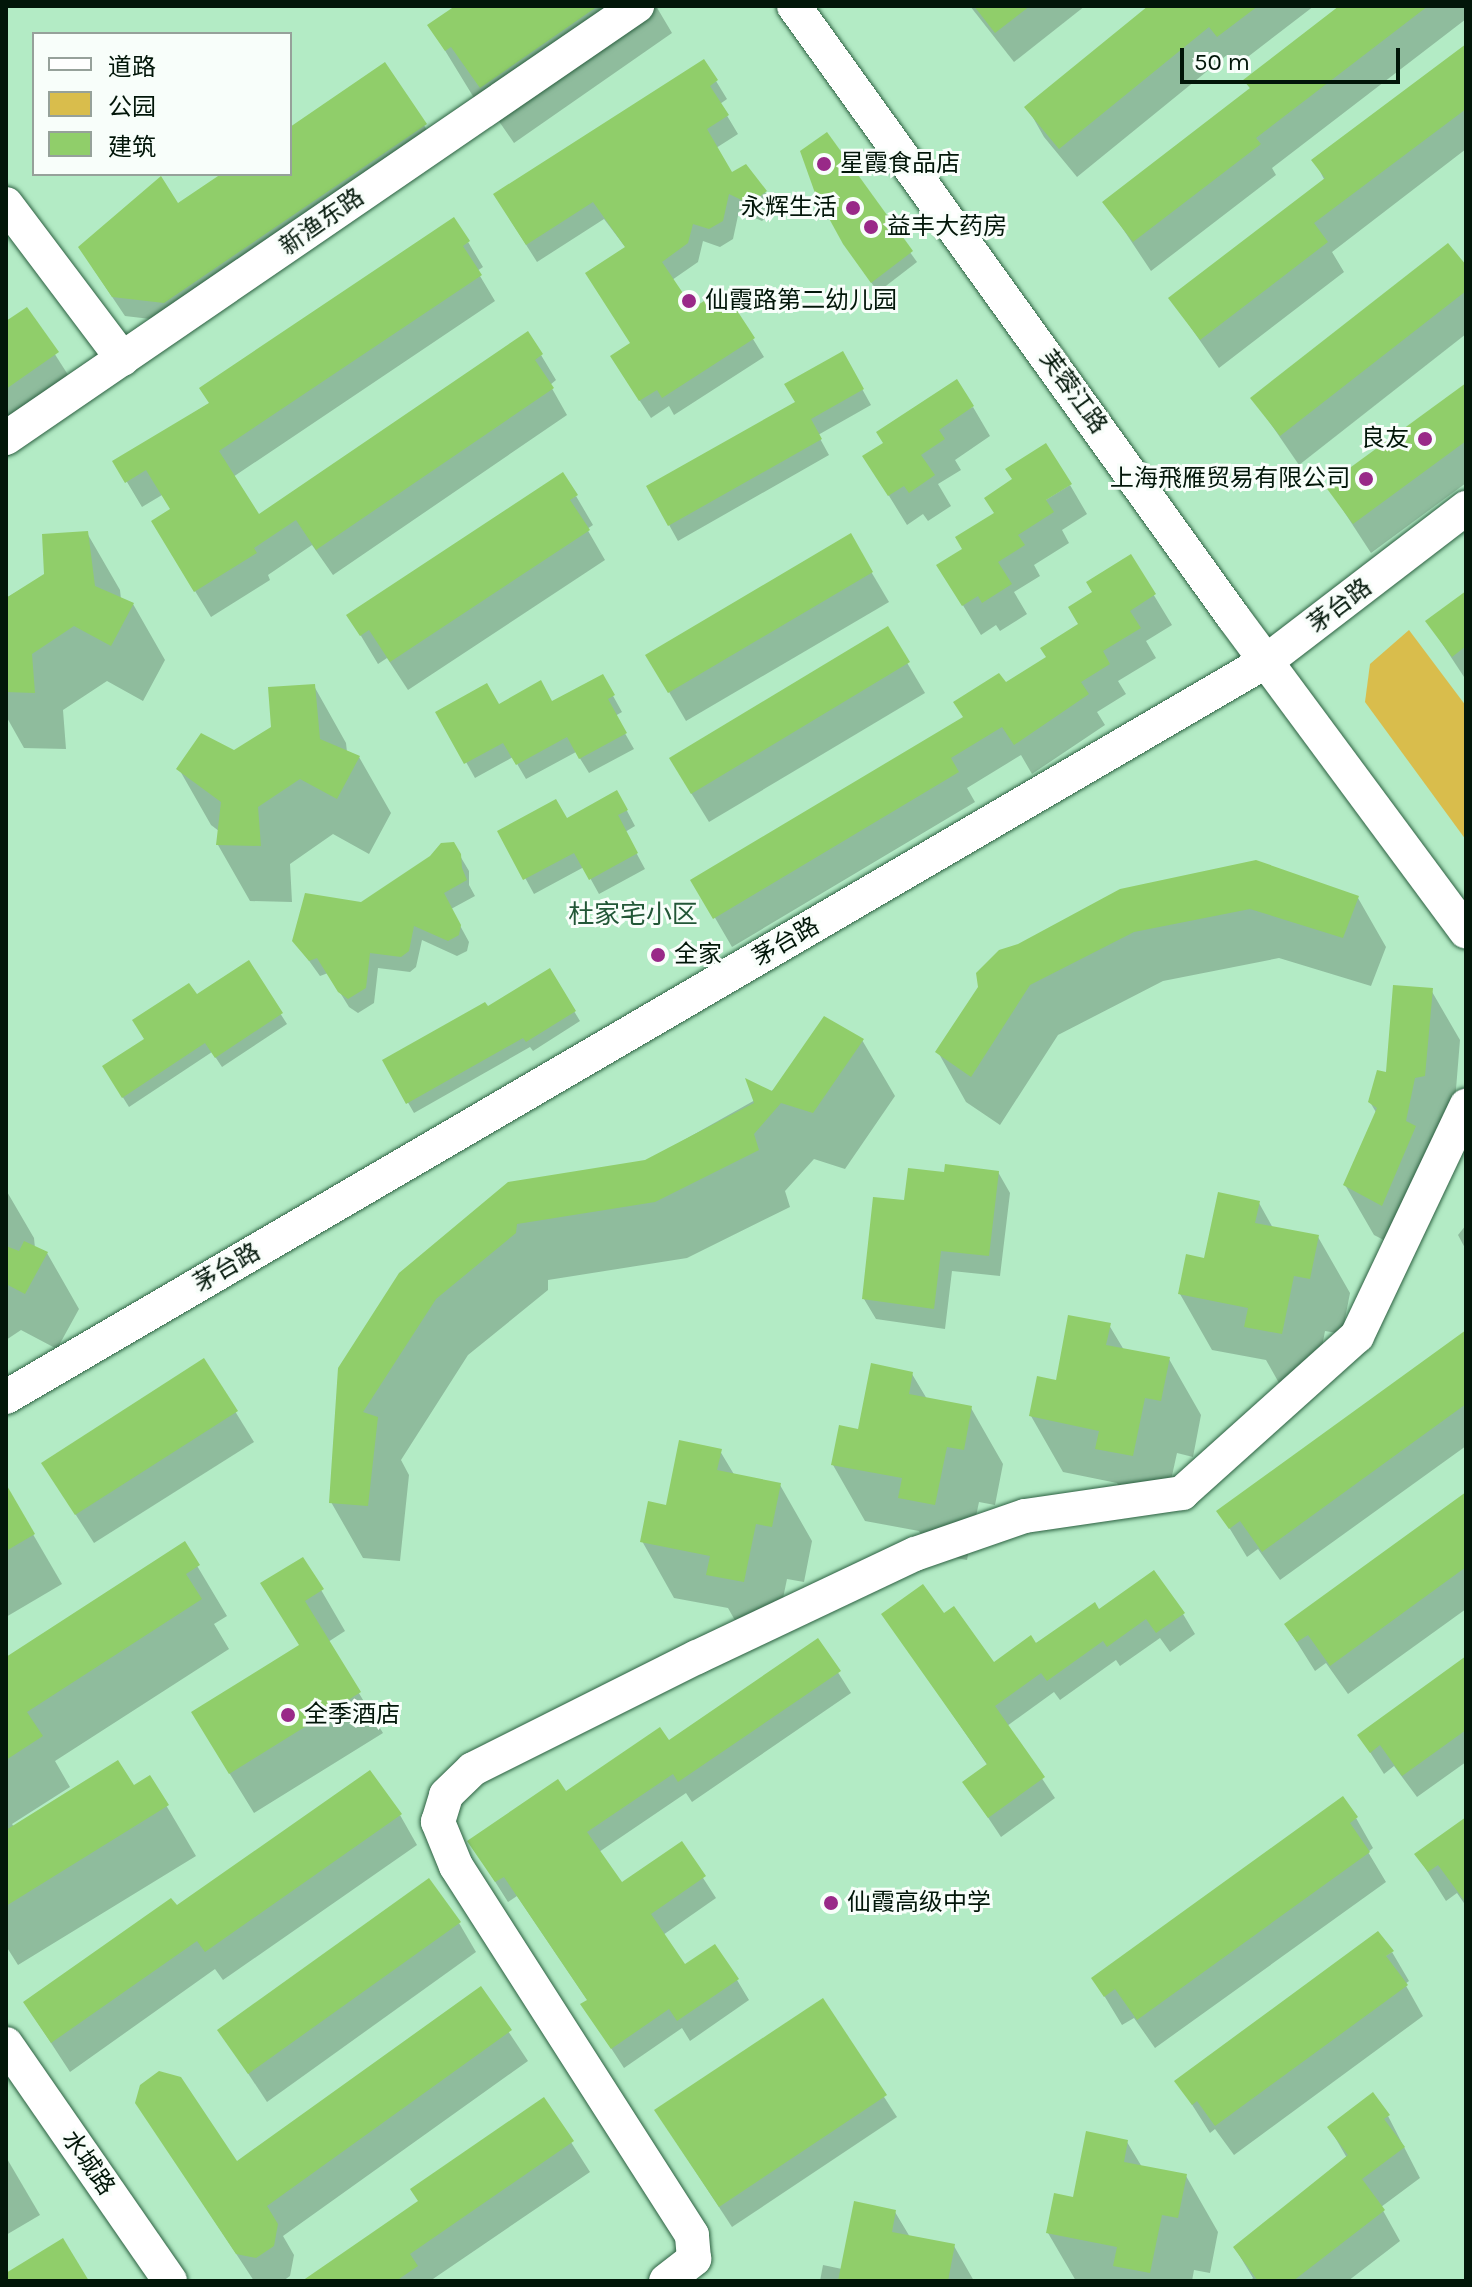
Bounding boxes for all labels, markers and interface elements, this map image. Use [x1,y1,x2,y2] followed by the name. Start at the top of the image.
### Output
[32,32,292,176] legend
[1184,32,1404,82] scale bar
[1194,48,1250,76] text: 50 m
[108,53,156,81] text: 道路
[108,93,156,121] text: 公园
[108,133,156,161] text: 建筑
[840,150,960,178] place label: 星霞食品店
[815,155,833,173] marker: 星霞食品店
[274,183,370,261] street label: 新渔东路
[741,194,837,222] place label: 永辉生活
[844,199,862,217] marker: 永辉生活
[887,213,1007,241] place label: 益丰大药房
[862,218,880,236] marker: 益丰大药房
[705,287,897,315] place label: 仙霞路第二幼儿园
[680,292,698,310] marker: 仙霞路第二幼儿园
[1033,345,1113,439] street label: 芙蓉江路
[1361,425,1409,453] place label: 良友
[1416,430,1434,448] marker: 良友
[1110,465,1350,493] place label: 上海飛雁贸易有限公司
[1357,470,1375,488] marker: 上海飛雁贸易有限公司
[1303,573,1377,639] street label: 茅台路
[568,899,698,931] district label: 杜家宅小区
[748,912,824,972] street label: 茅台路
[674,941,722,969] place label: 全家
[649,946,667,964] marker: 全家
[189,1238,265,1298] street label: 茅台路
[304,1701,400,1729] place label: 全季酒店
[279,1706,297,1724] marker: 全季酒店
[847,1889,991,1917] place label: 仙霞高级中学
[822,1894,840,1912] marker: 仙霞高级中学
[56,2125,120,2201] street label: 水城路

